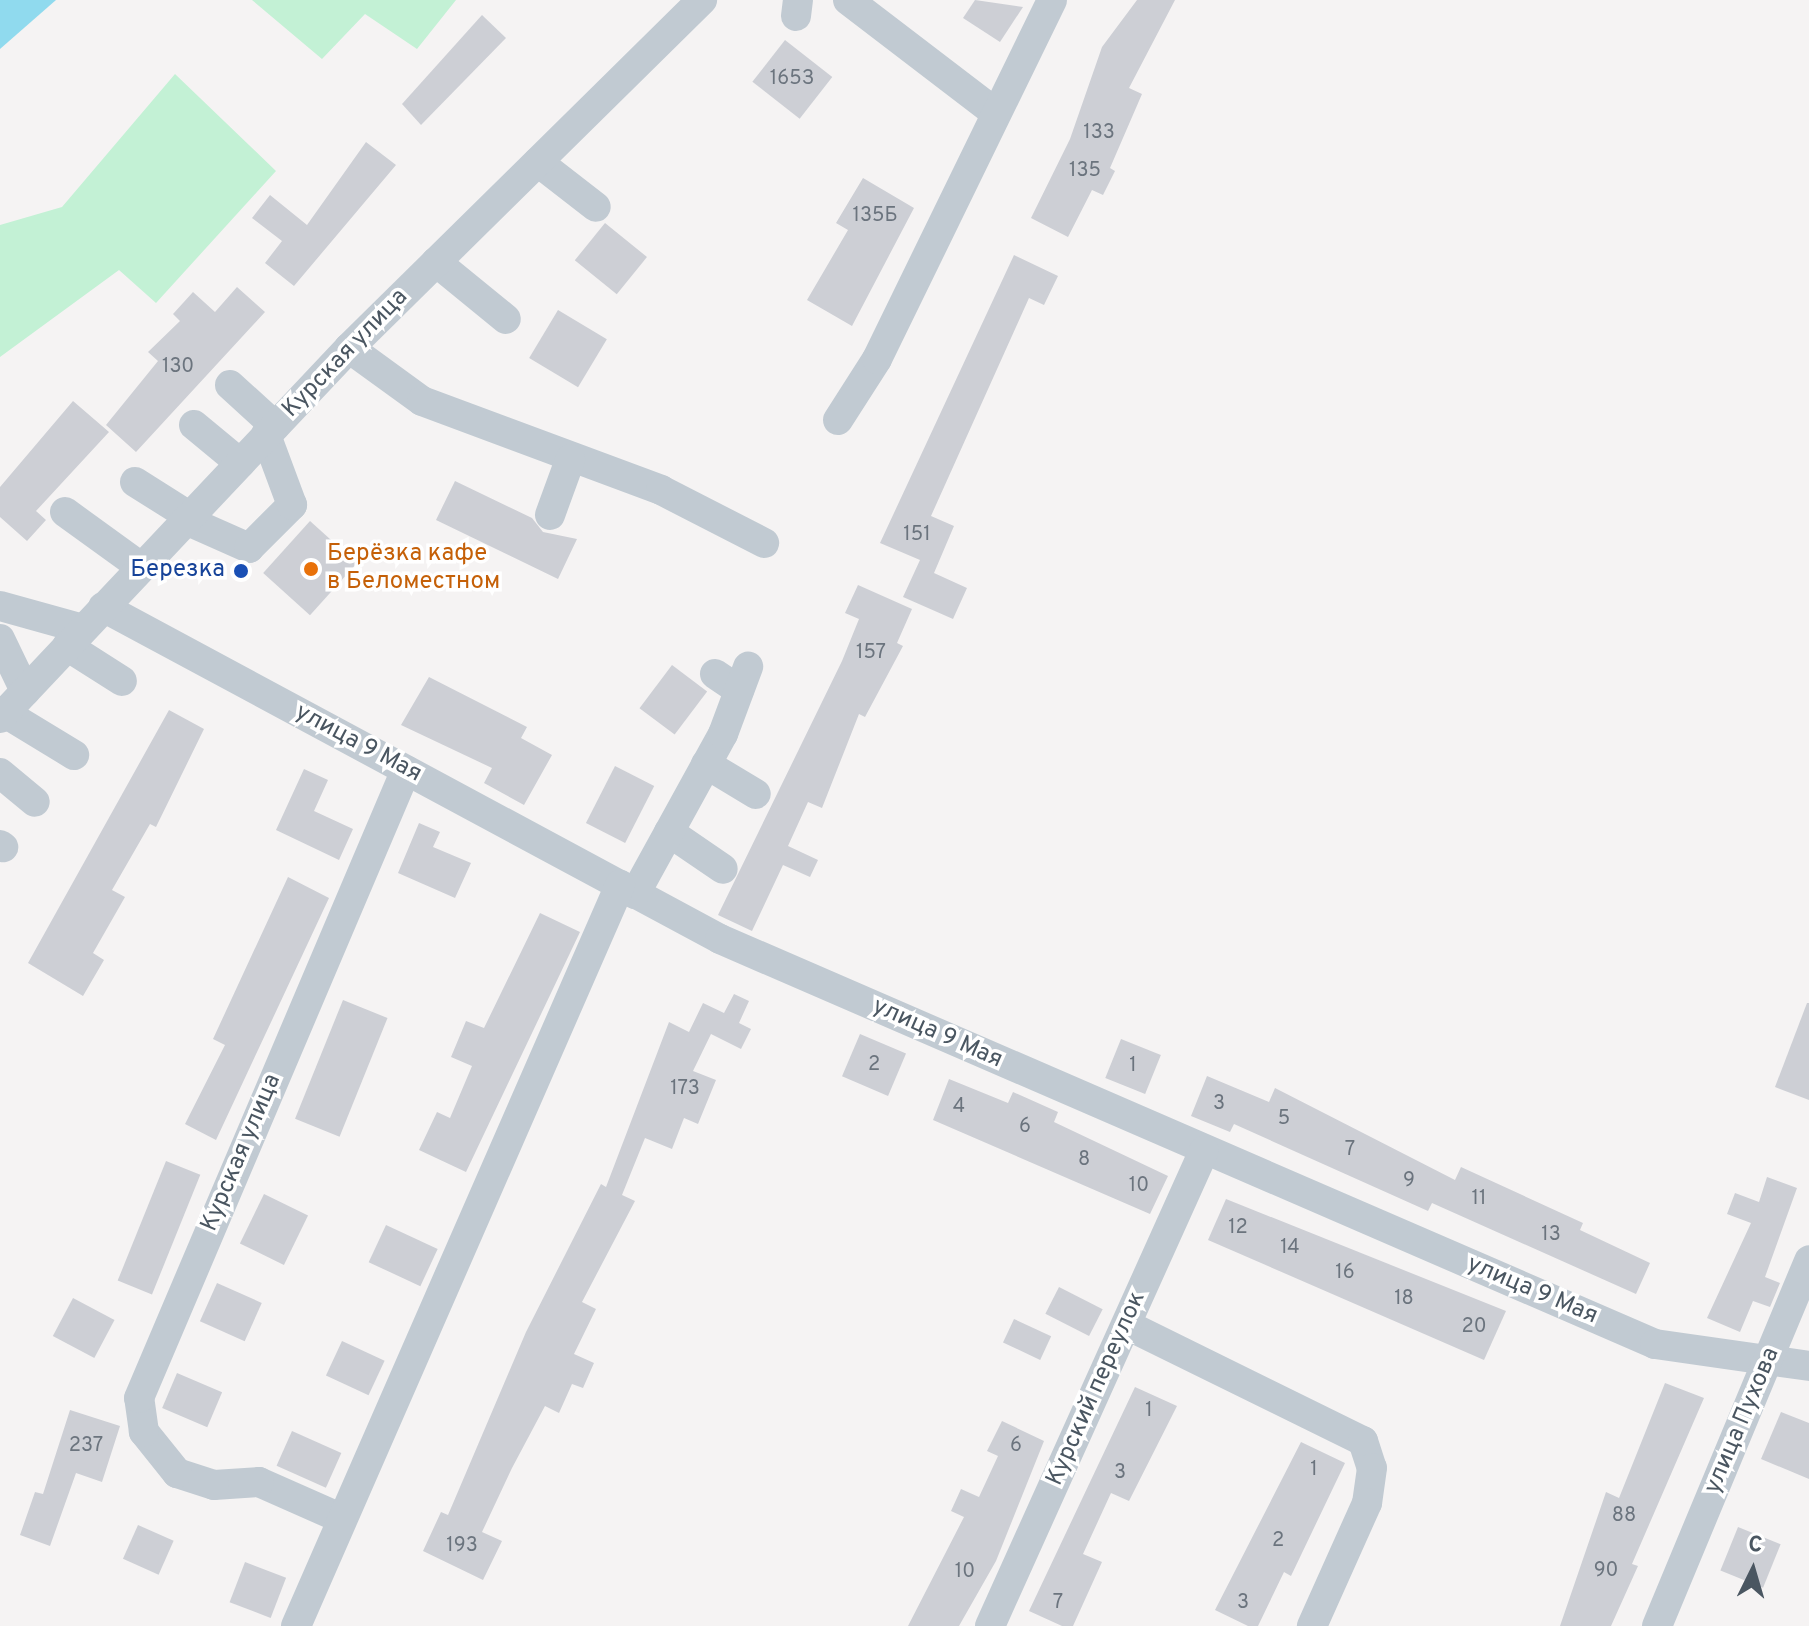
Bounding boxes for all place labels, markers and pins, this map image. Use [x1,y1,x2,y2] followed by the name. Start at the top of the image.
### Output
[327,541,500,597] place label: Берёзка кафе в Беломестном
[130,557,225,585] place label: Березка
[302,560,320,578] marker: Берёзка кафе в Беломестном
[232,562,250,580] marker: Березка

